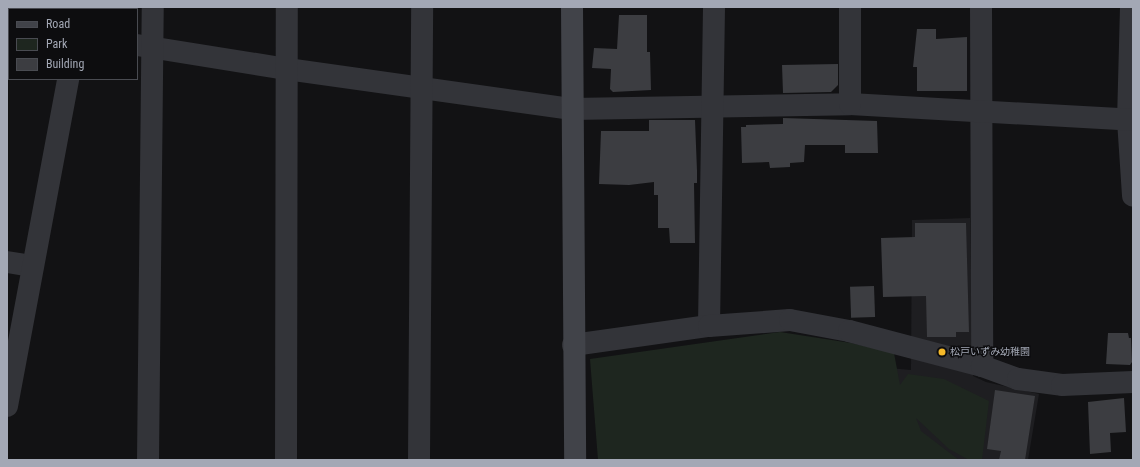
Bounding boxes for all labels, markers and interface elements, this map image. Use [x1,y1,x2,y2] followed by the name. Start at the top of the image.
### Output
[8,8,138,80] legend
[46,17,70,31] text: Road
[46,37,67,51] text: Park
[46,57,84,71] text: Building
[950,346,1030,358] place label: 松戸いずみ幼稚園
[937,347,947,357] marker: 松戸いずみ幼稚園

